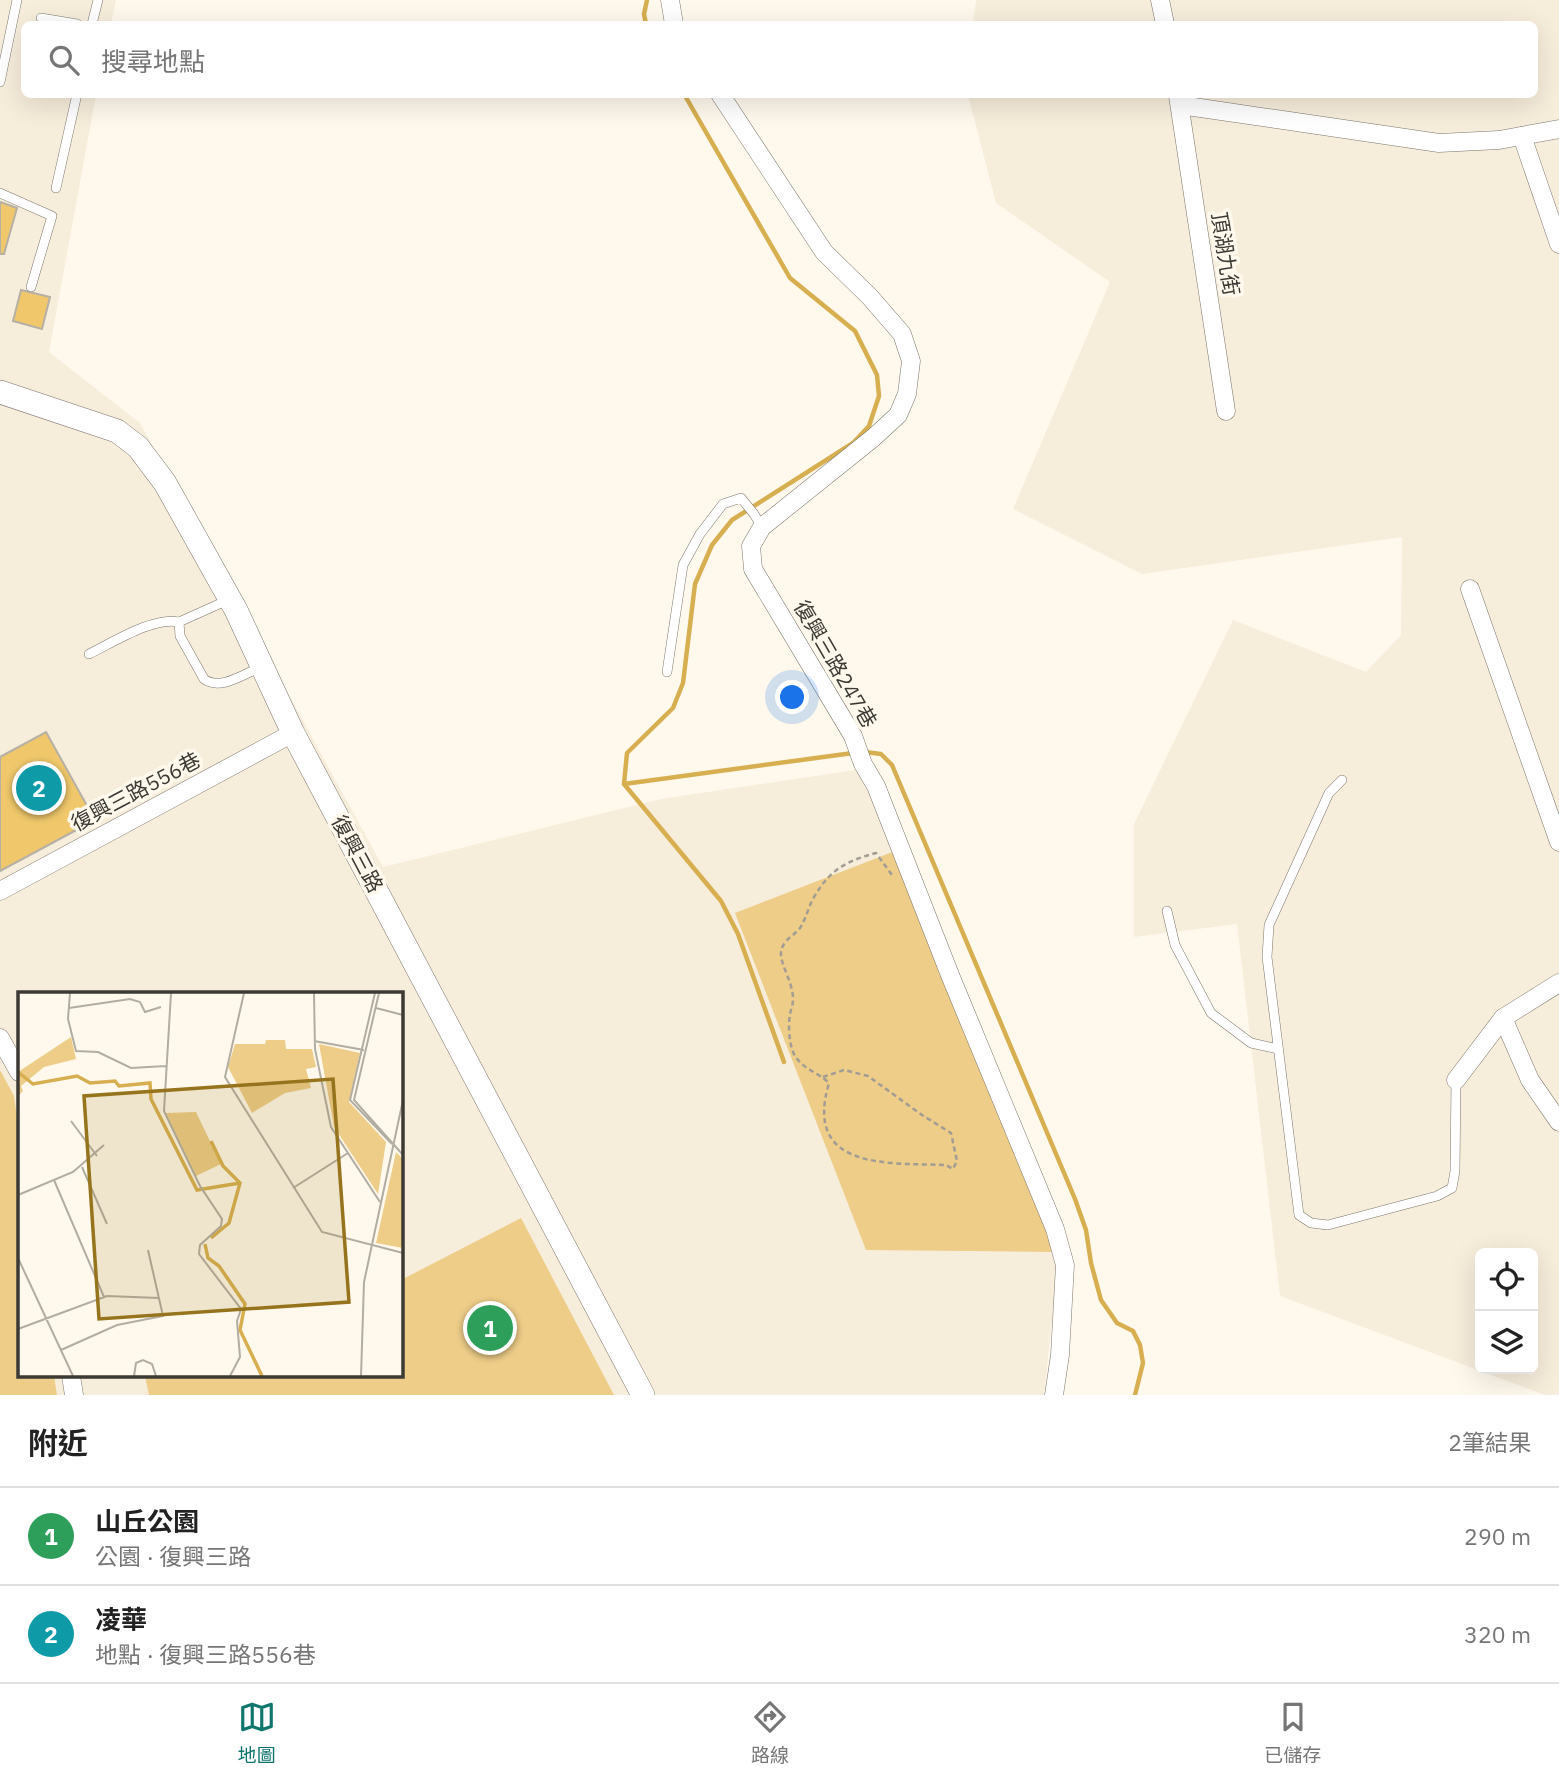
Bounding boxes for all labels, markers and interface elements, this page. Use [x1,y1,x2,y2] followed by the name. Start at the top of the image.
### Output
[21,21,1538,98] search box
[45,41,83,79] icon: search
[101,44,205,78] text: 搜尋地點
[1206,210,1246,298] street label: 頂湖九街
[788,595,884,732] street label: 復興三路247巷
[775,680,809,714] your location
[66,745,205,837] street label: 復興三路556巷
[16,762,62,814] pin: 2
[326,810,390,897] street label: 復興三路
[18,992,402,1378] inset map
[1475,1248,1538,1374] map controls
[1475,1248,1538,1311] button: locate
[467,1302,513,1354] pin: 1
[1475,1311,1538,1374] button: layers
[28,1423,88,1462] text: 附近
[1448,1427,1531,1457] text: 2筆結果
[95,1504,199,1538] text: 山丘公園
[44,1521,58,1551] text: 1
[1464,1521,1531,1551] text: 290 m
[95,1541,251,1571] text: 公園 · 復興三路
[95,1602,147,1636] text: 凌華
[44,1619,58,1649] text: 2
[1464,1619,1531,1649] text: 320 m
[95,1639,316,1669] text: 地點 · 復興三路556巷
[238,1698,276,1767] tab: 地圖
[751,1698,789,1767] tab: 路線
[1264,1698,1321,1767] tab: 已儲存

